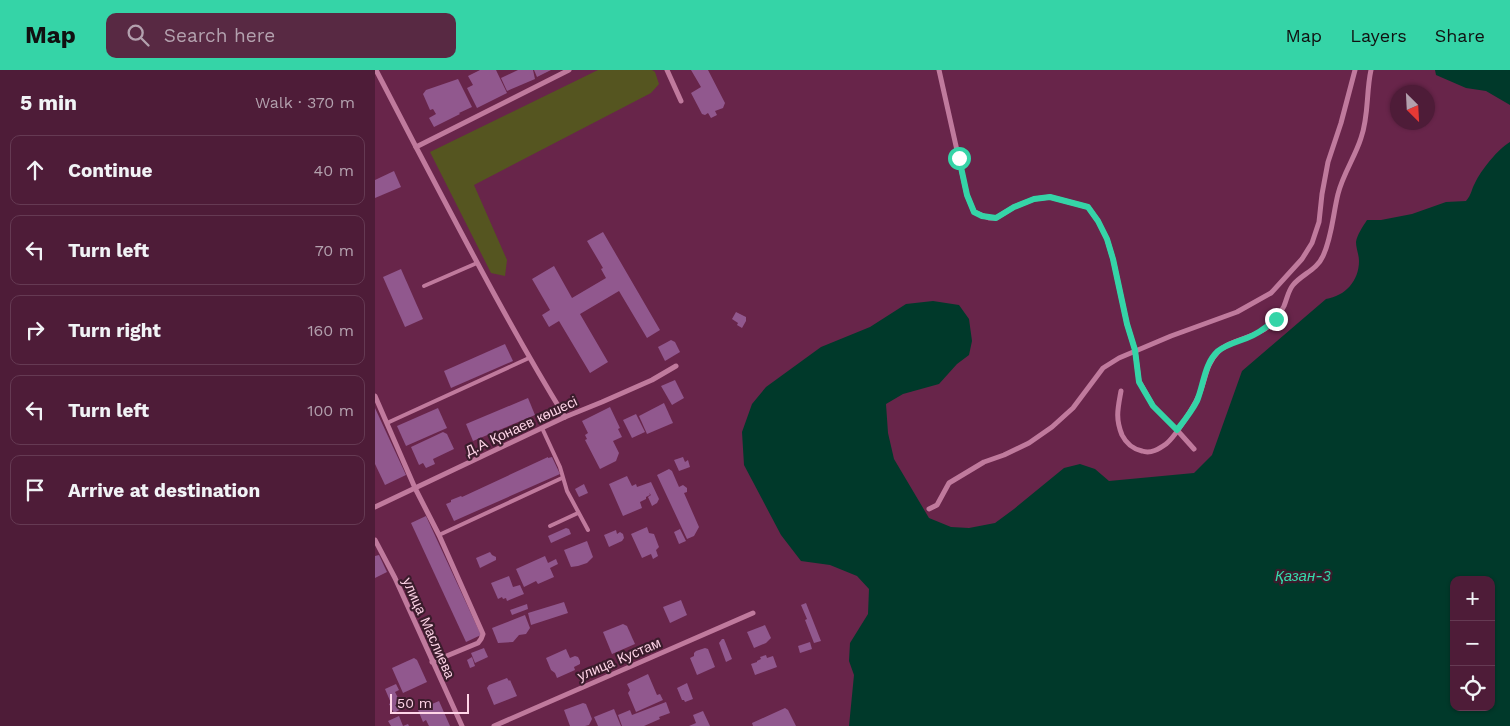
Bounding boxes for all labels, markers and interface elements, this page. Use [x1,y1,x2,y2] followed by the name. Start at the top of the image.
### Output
[106,13,456,58] search box
[25,21,76,49] text: Map
[124,21,152,49] icon: search
[164,24,275,47] text: Search here
[1285,25,1322,46] text: Map
[1350,25,1407,46] text: Layers
[1435,25,1485,46] text: Share
[1390,85,1435,130] north arrow
[20,90,77,115] text: 5 min
[255,93,355,112] text: Walk · 370 m
[948,147,971,170] route start
[21,156,49,184] icon: ahead
[68,159,152,182] text: Continue
[314,161,354,180] text: 40 m
[21,236,49,264] icon: left
[68,239,149,262] text: Turn left
[315,241,354,260] text: 70 m
[1265,308,1288,331] route end
[21,316,49,344] icon: right
[68,319,161,342] text: Turn right
[307,321,354,340] text: 160 m
[462,393,580,459] street label: Д.А Қонаев көшесі
[21,396,49,424] icon: left
[68,399,149,422] text: Turn left
[307,401,354,420] text: 100 m
[21,476,49,504] icon: arrive
[68,479,260,502] text: Arrive at destination
[1275,567,1331,585] water label: Қазан-3
[400,575,459,681] street label: улица Маслиева
[1450,576,1495,711] map controls
[1450,576,1495,621] button: +
[1450,621,1495,666] button: −
[575,634,663,684] street label: улица Кустам
[1450,666,1495,711] button: locate
[390,691,469,714] scale bar
[397,695,432,711] text: 50 m

